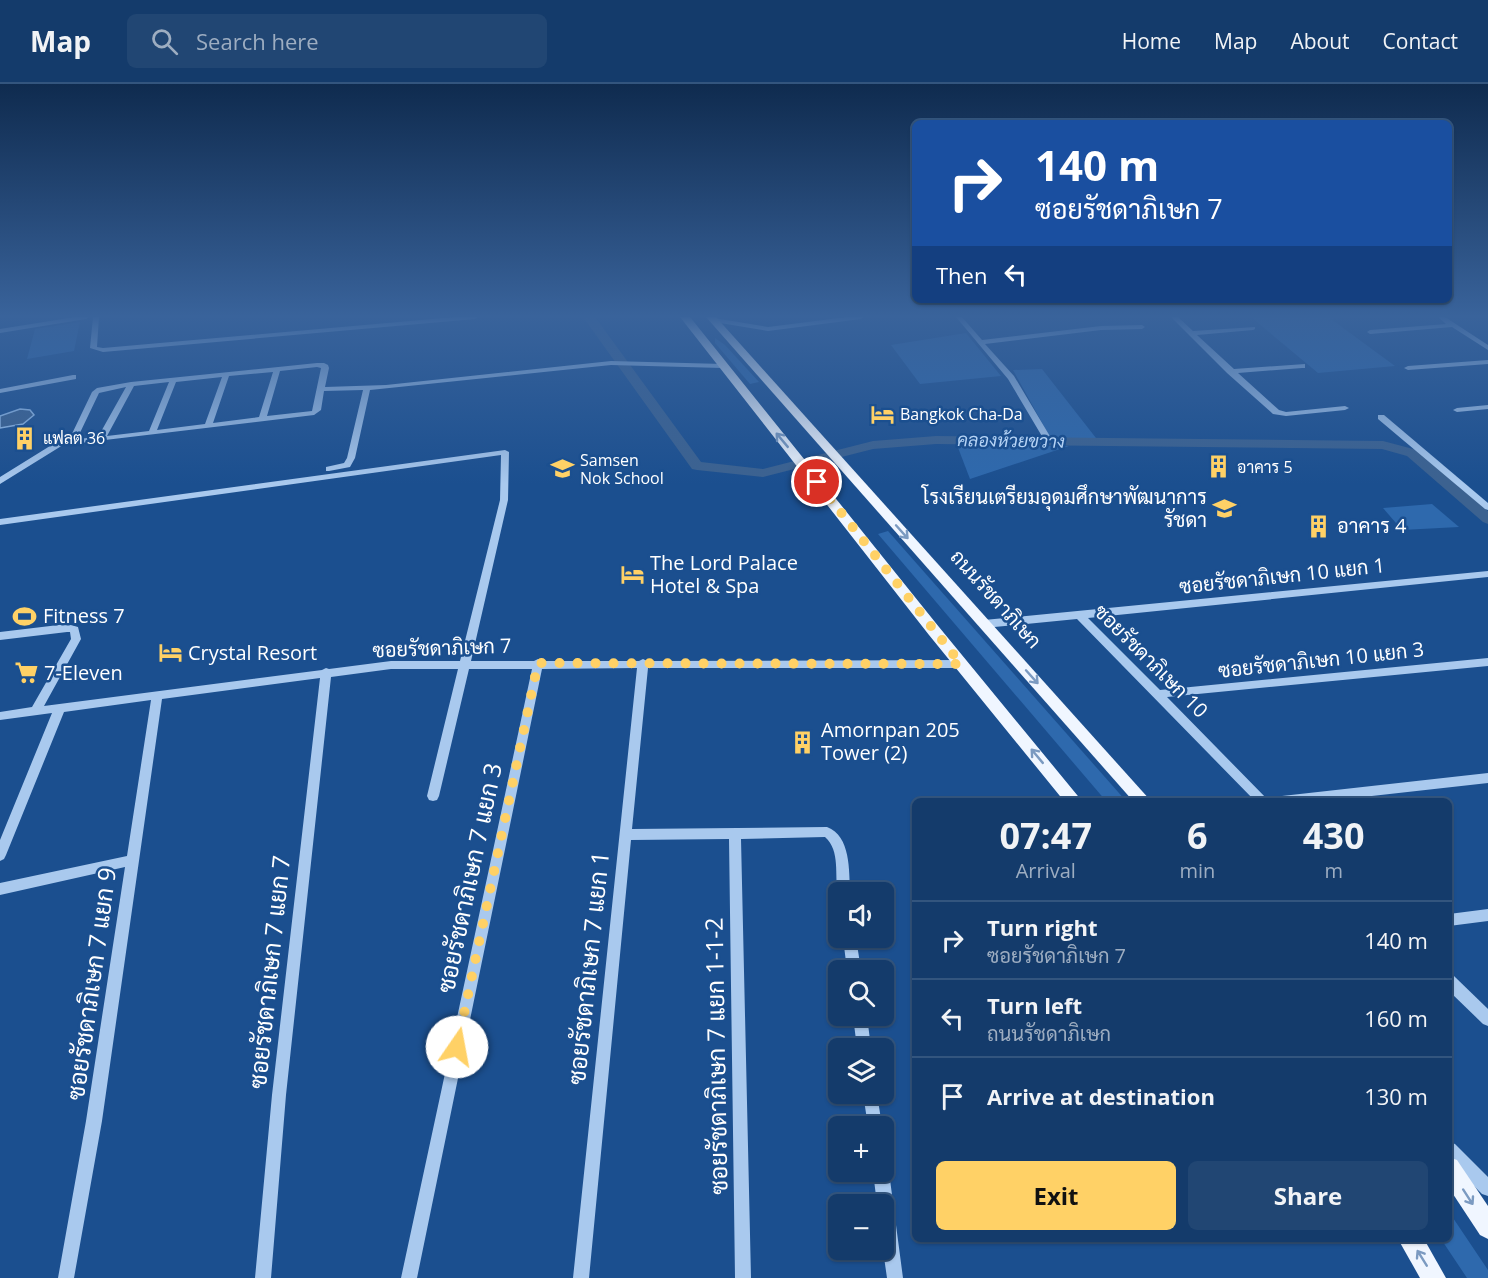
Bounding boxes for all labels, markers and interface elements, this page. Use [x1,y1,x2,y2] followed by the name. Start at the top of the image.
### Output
[127,14,547,68] search box
[30,22,91,60] text: Map
[148,25,181,58] icon: search
[196,26,319,56] text: Search here
[1122,27,1181,55] text: Home
[1214,27,1257,55] text: Map
[1290,27,1350,55] text: About
[1383,27,1458,55] text: Contact
[1035,136,1159,193] text: 140 m
[936,144,1014,222] icon: right
[1035,190,1223,227] text: ซอยรัชดาภิเษก 7
[999,258,1032,291] icon: left
[936,260,987,290] text: Then
[869,401,895,427] hotel icon: Bangkok Cha-Da
[900,403,1023,425] place label: Bangkok Cha-Da
[12,425,38,451] building icon: แฟลต 36
[43,427,105,449] place label: แฟลต 36
[957,427,1065,453] water label: คลองห้วยขวาง
[776,432,789,448] one-way arrow
[580,449,664,489] place label: Samsen Nok School
[1206,454,1232,480] building icon: อาคาร 5
[549,456,575,482] school or university icon: Samsen Nok School
[791,456,842,507] pin
[1237,456,1293,478] place label: อาคาร 5
[800,465,833,498] icon: arrive
[921,483,1207,533] place label: โรงเรียนเตรียมอุดมศึกษาพัฒนาการ รัชดา
[1212,496,1238,522] school or university icon: โรงเรียนเตรียมอุดมศึกษาพัฒนาการ รัชดา
[1337,512,1407,539] place label: อาคาร 4
[1306,513,1332,539] building icon: อาคาร 4
[895,524,909,539] one-way arrow
[945,544,1048,654] street label: ถนนรัชดาภิเษก
[650,549,798,599] place label: The Lord Palace Hotel & Spa
[1178,551,1386,600] street label: ซอยรัชดาภิเษก 10 แยก 1
[619,562,645,588] hotel icon: The Lord Palace Hotel & Spa
[1089,598,1214,723] street label: ซอยรัชดาภิเษก 10
[43,602,125,629] place label: Fitness 7
[12,603,38,629] sports icon: Fitness 7
[372,632,512,663] street label: ซอยรัชดาภิเษก 7
[1217,635,1425,684] street label: ซอยรัชดาภิเษก 10 แยก 3
[188,639,317,666] place label: Crystal Resort
[157,640,183,666] hotel icon: Crystal Resort
[44,659,123,686] place label: 7-Eleven
[13,660,39,686] supermarket icon: 7-Eleven
[1025,670,1039,685] one-way arrow
[821,716,960,766] place label: Amornpan 205 Tower (2)
[790,729,816,755] building icon: Amornpan 205 Tower (2)
[1030,748,1043,764] one-way arrow
[428,760,509,996] street label: ซอยรัชดาภิเษก 7 แยก 3
[999,811,1092,860] text: 07:47
[1187,811,1208,860] text: 6
[1303,811,1365,860] text: 430
[559,850,616,1086] street label: ซอยรัชดาภิเษก 7 แยก 1
[240,854,297,1090] street label: ซอยรัชดาภิเษก 7 แยก 7
[1016,857,1076,884] text: Arrival
[1179,857,1215,884] text: min
[1324,857,1343,884] text: m
[58,865,123,1102] street label: ซอยรัชดาภิเษก 7 แยก 9
[828,882,894,1260] map controls
[828,882,894,948] button: sound
[987,912,1098,942] text: Turn right
[697,917,734,1195] street label: ซอยรัชดาภิเษก 7 แยก 1-1-2
[936,924,969,957] icon: right
[1364,925,1428,955] text: 140 m
[987,942,1126,969] text: ซอยรัชดาภิเษก 7
[828,960,894,1026] button: search
[987,990,1082,1020] text: Turn left
[936,1002,969,1035] icon: left
[1364,1003,1428,1033] text: 160 m
[425,1015,489,1079] position arrow
[987,1020,1111,1047] text: ถนนรัชดาภิเษก
[828,1038,894,1104] button: layers
[936,1080,969,1113] icon: arrive
[987,1081,1215,1111] text: Arrive at destination
[1364,1081,1428,1111] text: 130 m
[828,1116,894,1182] button: +
[936,1161,1176,1230] button: Exit
[1188,1161,1428,1230] button: Share
[1462,1189,1475,1206] one-way arrow
[828,1194,894,1260] button: −
[1416,1250,1429,1267] one-way arrow

